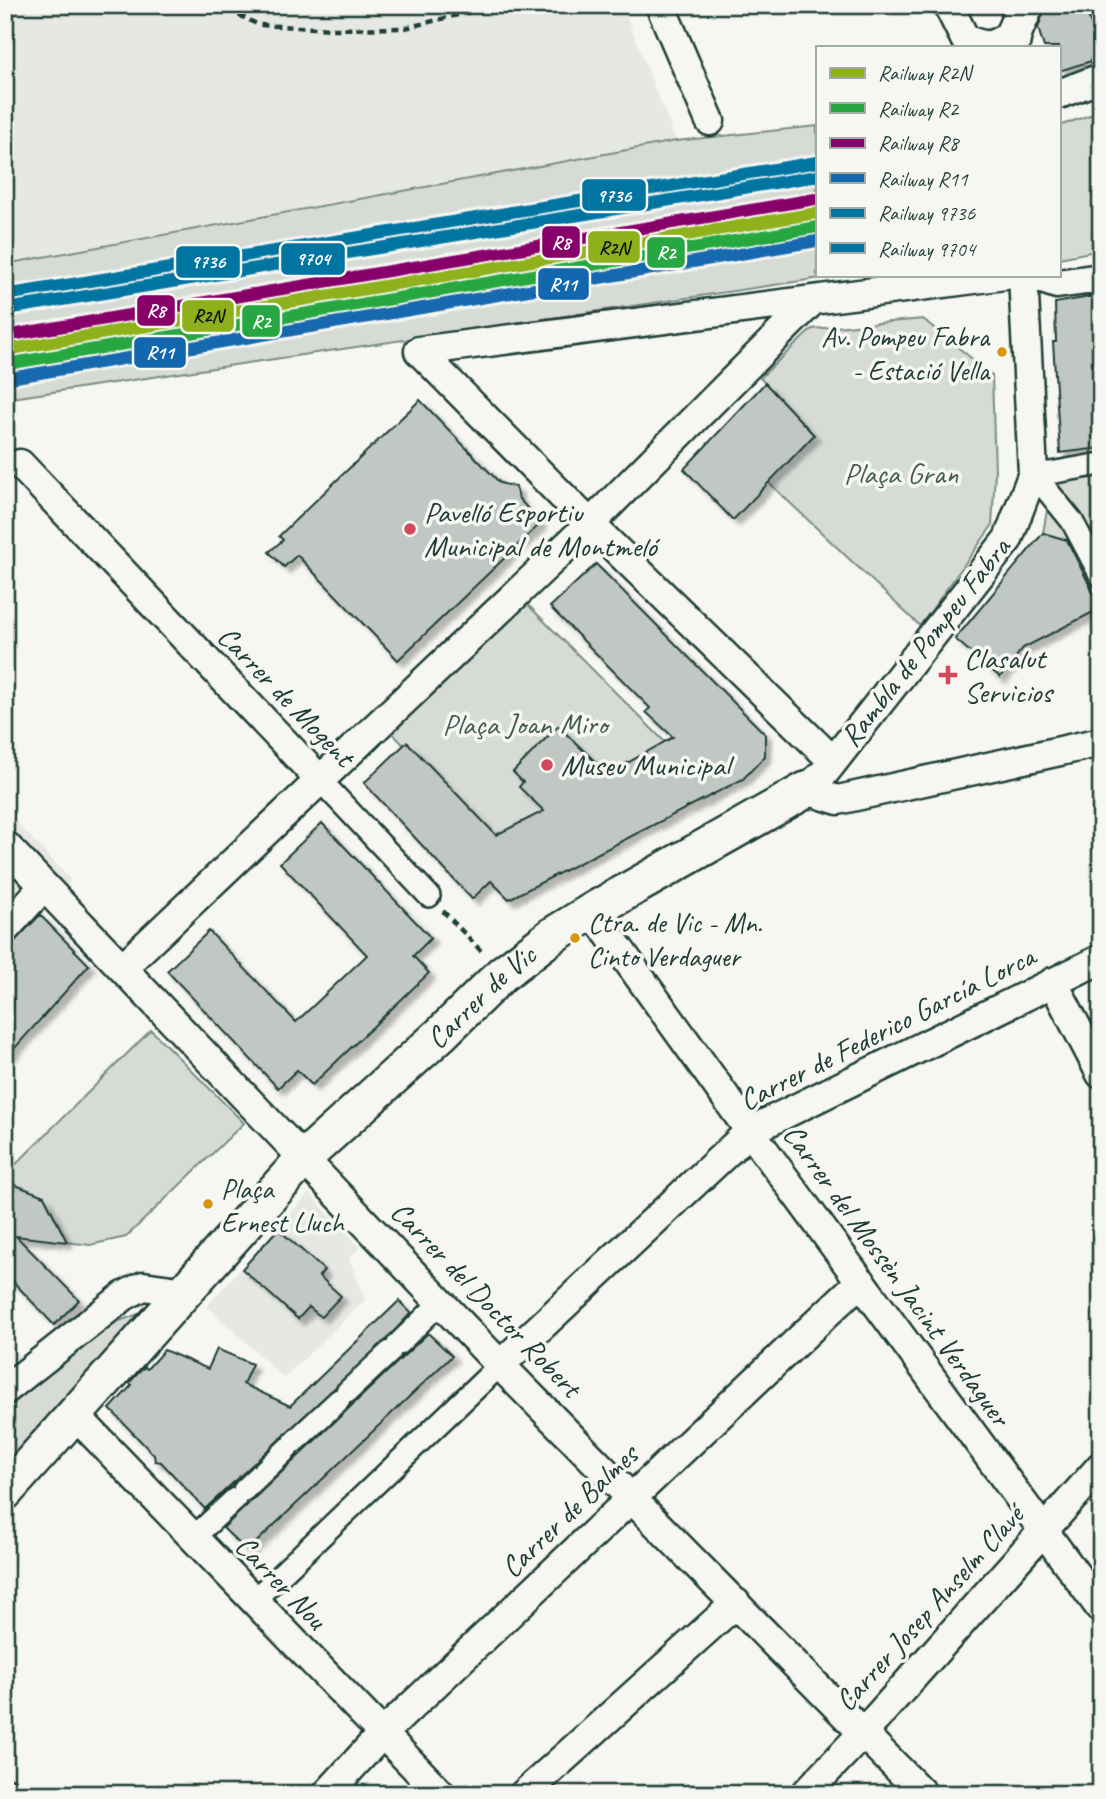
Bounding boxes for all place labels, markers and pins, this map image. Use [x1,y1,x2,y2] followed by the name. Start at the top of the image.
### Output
[821,319,991,388] place label: Av. Pompeu Fabra - Estació Vella
[995,345,1009,359] marker: Av. Pompeu Fabra - Estació Vella
[424,493,661,565] place label: Pavelló Esportiu Municipal de Montmeló
[402,521,418,537] marker: Pavelló Esportiu Municipal de Montmeló
[964,639,1054,711] place label: Clasalut Servicios
[938,665,958,685] marker: Clasalut Servicios
[561,746,735,784] place label: Museu Municipal
[539,757,555,773] marker: Museu Municipal
[588,905,763,974] place label: Ctra. de Vic - Mn. Cinto Verdaguer
[568,931,582,945] marker: Ctra. de Vic - Mn. Cinto Verdaguer
[221,1171,346,1240] place label: Plaça Ernest Lluch
[201,1197,215,1211] marker: Plaça Ernest Lluch

